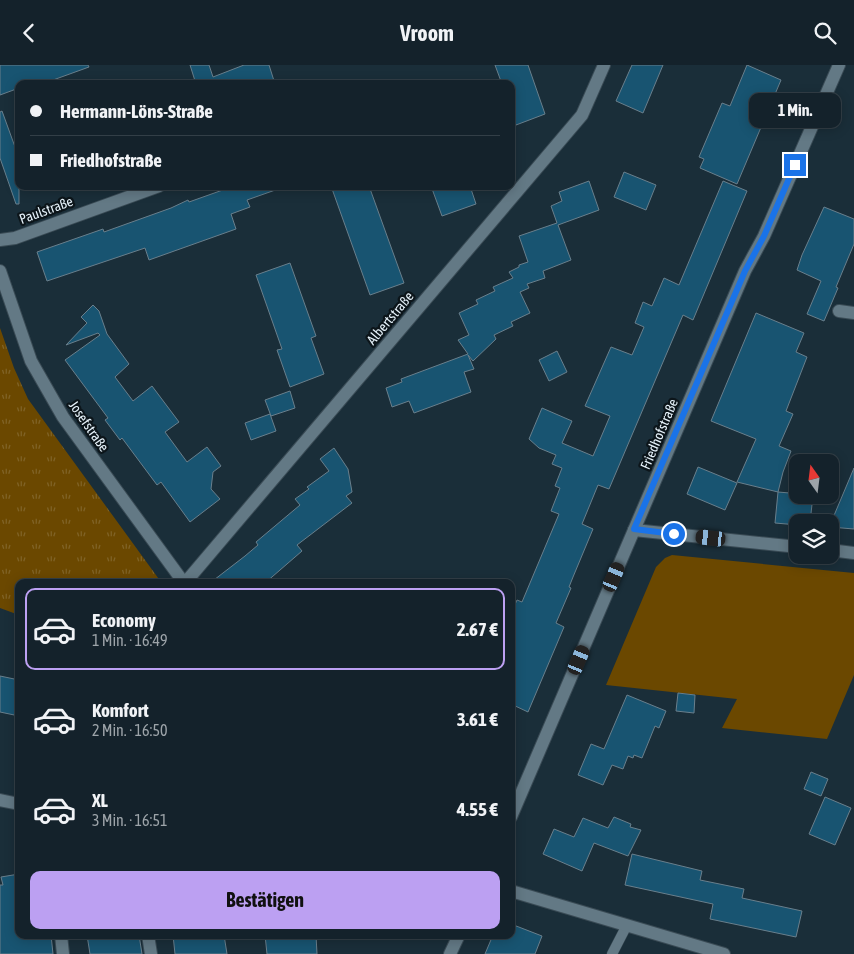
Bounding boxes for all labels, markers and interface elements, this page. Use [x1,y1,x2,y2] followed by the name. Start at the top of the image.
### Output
[15,19,43,47] icon: back
[811,19,839,47] icon: search
[400,20,454,46] text: Vroom
[749,93,841,127] callout: 1 Min.
[60,100,213,122] text: Hermann-Löns-Straße
[778,101,812,119] text: 1 Min.
[60,149,162,171] text: Friedhofstraße
[784,154,806,176] route end
[17,193,75,227] street label: Paulstraße
[363,288,417,348] street label: Albertstraße
[637,396,681,472] street label: Friedhofstraße
[66,397,112,455] street label: Josefstraße
[789,454,839,504] north arrow
[789,454,839,564] map controls
[789,514,839,564] button: layers
[663,523,685,545] route start
[695,529,726,547] car
[601,560,626,594] car
[32,607,77,652] icon: car
[92,609,156,631] text: Economy
[457,618,498,640] text: 2.67 €
[92,631,167,649] text: 1 Min. · 16:49
[566,643,591,677] car
[32,697,77,742] icon: car
[92,699,149,721] text: Komfort
[457,708,498,730] text: 3.61 €
[92,721,167,739] text: 2 Min. · 16:50
[32,787,77,832] icon: car
[92,789,108,811] text: XL
[457,798,498,820] text: 4.55 €
[92,811,167,829] text: 3 Min. · 16:51
[30,871,500,929] button: Bestätigen

